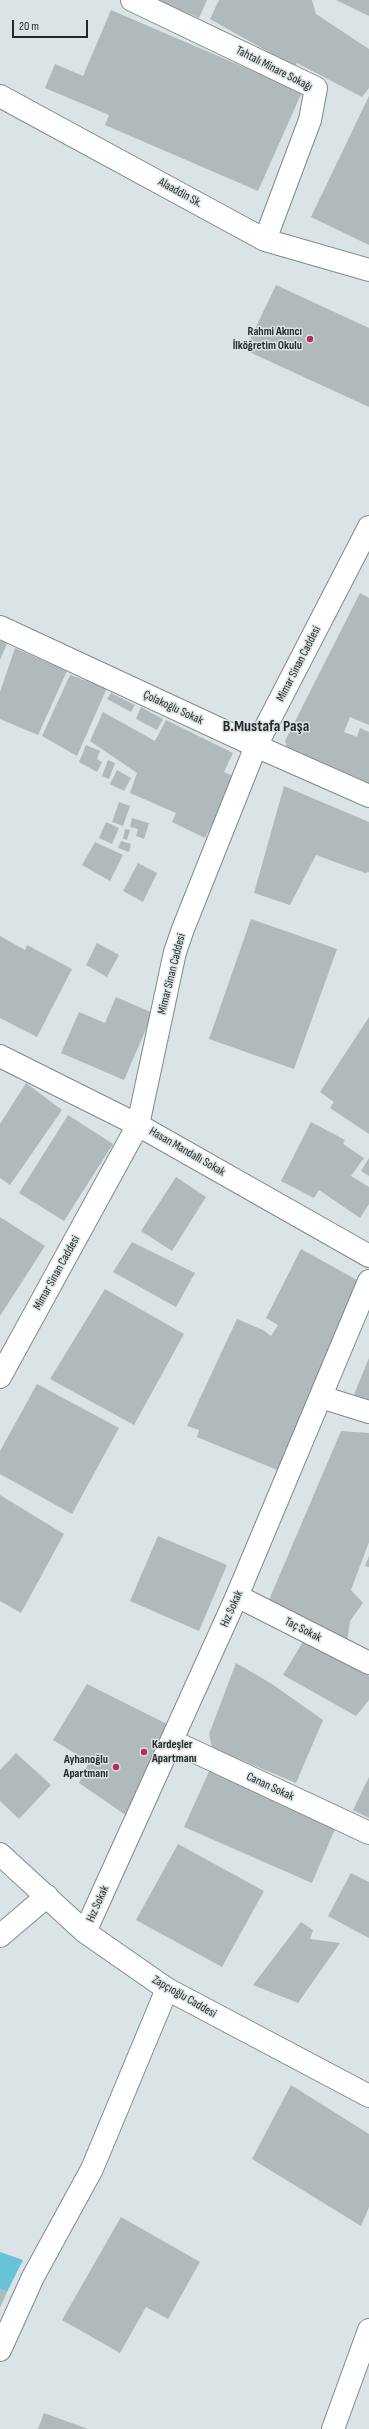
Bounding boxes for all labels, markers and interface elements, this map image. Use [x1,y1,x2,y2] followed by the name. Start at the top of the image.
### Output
[14,12,90,38] scale bar
[19,19,39,34] text: 20 m
[233,44,315,94] street label: Tahtalı Minare Sokağı
[156,175,204,211] street label: Alaaddin Sk.
[233,325,302,353] place label: Rahmi Akıncı İlköğretim Okulu
[305,334,315,344] marker: Rahmi Akıncı İlköğretim Okulu
[274,624,324,704] street label: Mimar Sinan Caddesi
[141,688,205,728] street label: Çolakoğlu Sokak
[223,717,309,737] district label: B.Mustafa Paşa
[155,932,189,1016] street label: Mimar Sinan Caddesi
[146,1124,228,1180] street label: Hasan Mandallı Sokak
[31,1233,83,1313] street label: Mimar Sinan Caddesi
[218,1589,246,1629] street label: Hız Sokak
[282,1615,324,1645] street label: Taç Sokak
[152,1738,196,1766] place label: Kardeşler Apartmanı
[139,1747,149,1757] marker: Kardeşler Apartmanı
[64,1753,108,1781] place label: Ayhanoğlu Apartmanı
[111,1762,121,1772] marker: Ayhanoğlu Apartmanı
[244,1770,296,1804] street label: Canan Sokak
[84,1884,112,1924] street label: Hız Sokak
[149,1973,219,2021] street label: Zapçıoğlu Caddesi

